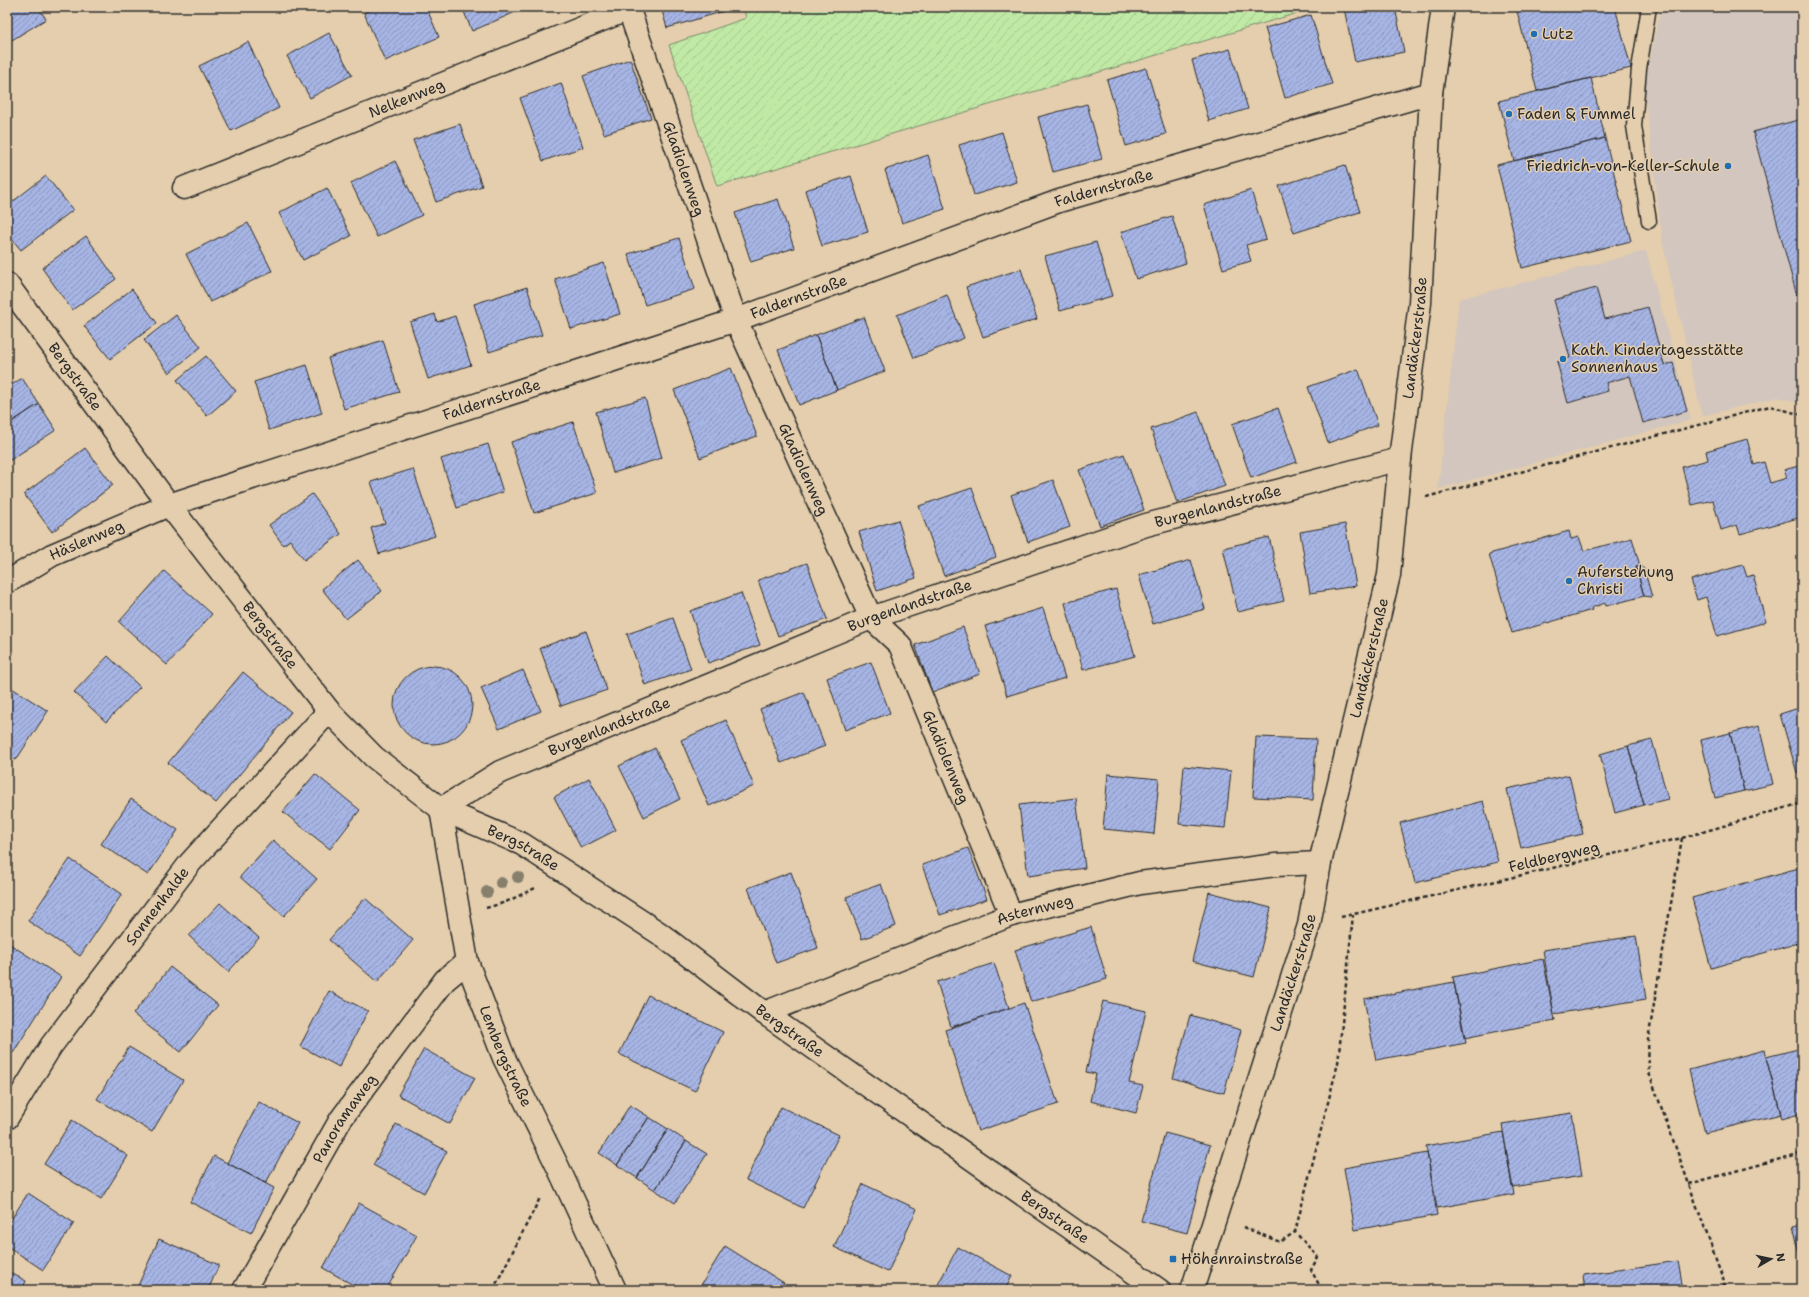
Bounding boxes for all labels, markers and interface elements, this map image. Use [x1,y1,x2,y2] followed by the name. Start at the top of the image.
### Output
[1542,24,1574,44] place label: Lutz
[1529,29,1539,39] marker: Lutz
[366,74,448,123] street label: Nelkenweg
[1517,104,1636,124] place label: Faden & Fummel
[1504,109,1514,119] marker: Faden & Fummel
[658,118,709,219] street label: Gladiolenweg
[1527,156,1720,176] place label: Friedrich-von-Keller-Schule
[1723,161,1733,171] marker: Friedrich-von-Keller-Schule
[1052,164,1155,212] street label: Faldernstraße
[748,270,850,324] street label: Faldernstraße
[1398,276,1431,400] street label: Landäckerstraße
[43,339,107,415] street label: Bergstraße
[1571,340,1744,377] place label: Kath. Kindertagesstätte Sonnenhaus
[1558,354,1568,364] marker: Kath. Kindertagesstätte Sonnenhaus
[440,374,543,425] street label: Faldernstraße
[774,420,833,519] street label: Gladiolenweg
[1152,480,1283,532] street label: Burgenlandstraße
[46,515,127,565] street label: Häslenweg
[1577,562,1674,599] place label: Auferstehung Christi
[845,575,974,637] street label: Burgenlandstraße
[1564,576,1574,586] marker: Auferstehung Christi
[1345,596,1393,720] street label: Landäckerstraße
[238,598,303,673] street label: Bergstraße
[545,692,673,761] street label: Burgenlandstraße
[918,707,974,807] street label: Gladiolenweg
[484,820,563,876] street label: Bergstraße
[1507,837,1601,877] street label: Feldbergweg
[121,863,194,950] street label: Sonnenhalde
[993,890,1075,930] street label: Asternweg
[1265,912,1321,1034] street label: Landäckerstraße
[751,1000,828,1062] street label: Bergstraße
[475,1003,537,1110] street label: Lembergstraße
[308,1070,381,1167] street label: Panoramaweg
[1017,1186,1093,1248] street label: Bergstraße
[1751,1239,1791,1279] north arrow
[1181,1249,1303,1269] place label: Höhenrainstraße
[1772,1252,1789,1263] text: N
[1168,1254,1178,1264] marker: Höhenrainstraße

